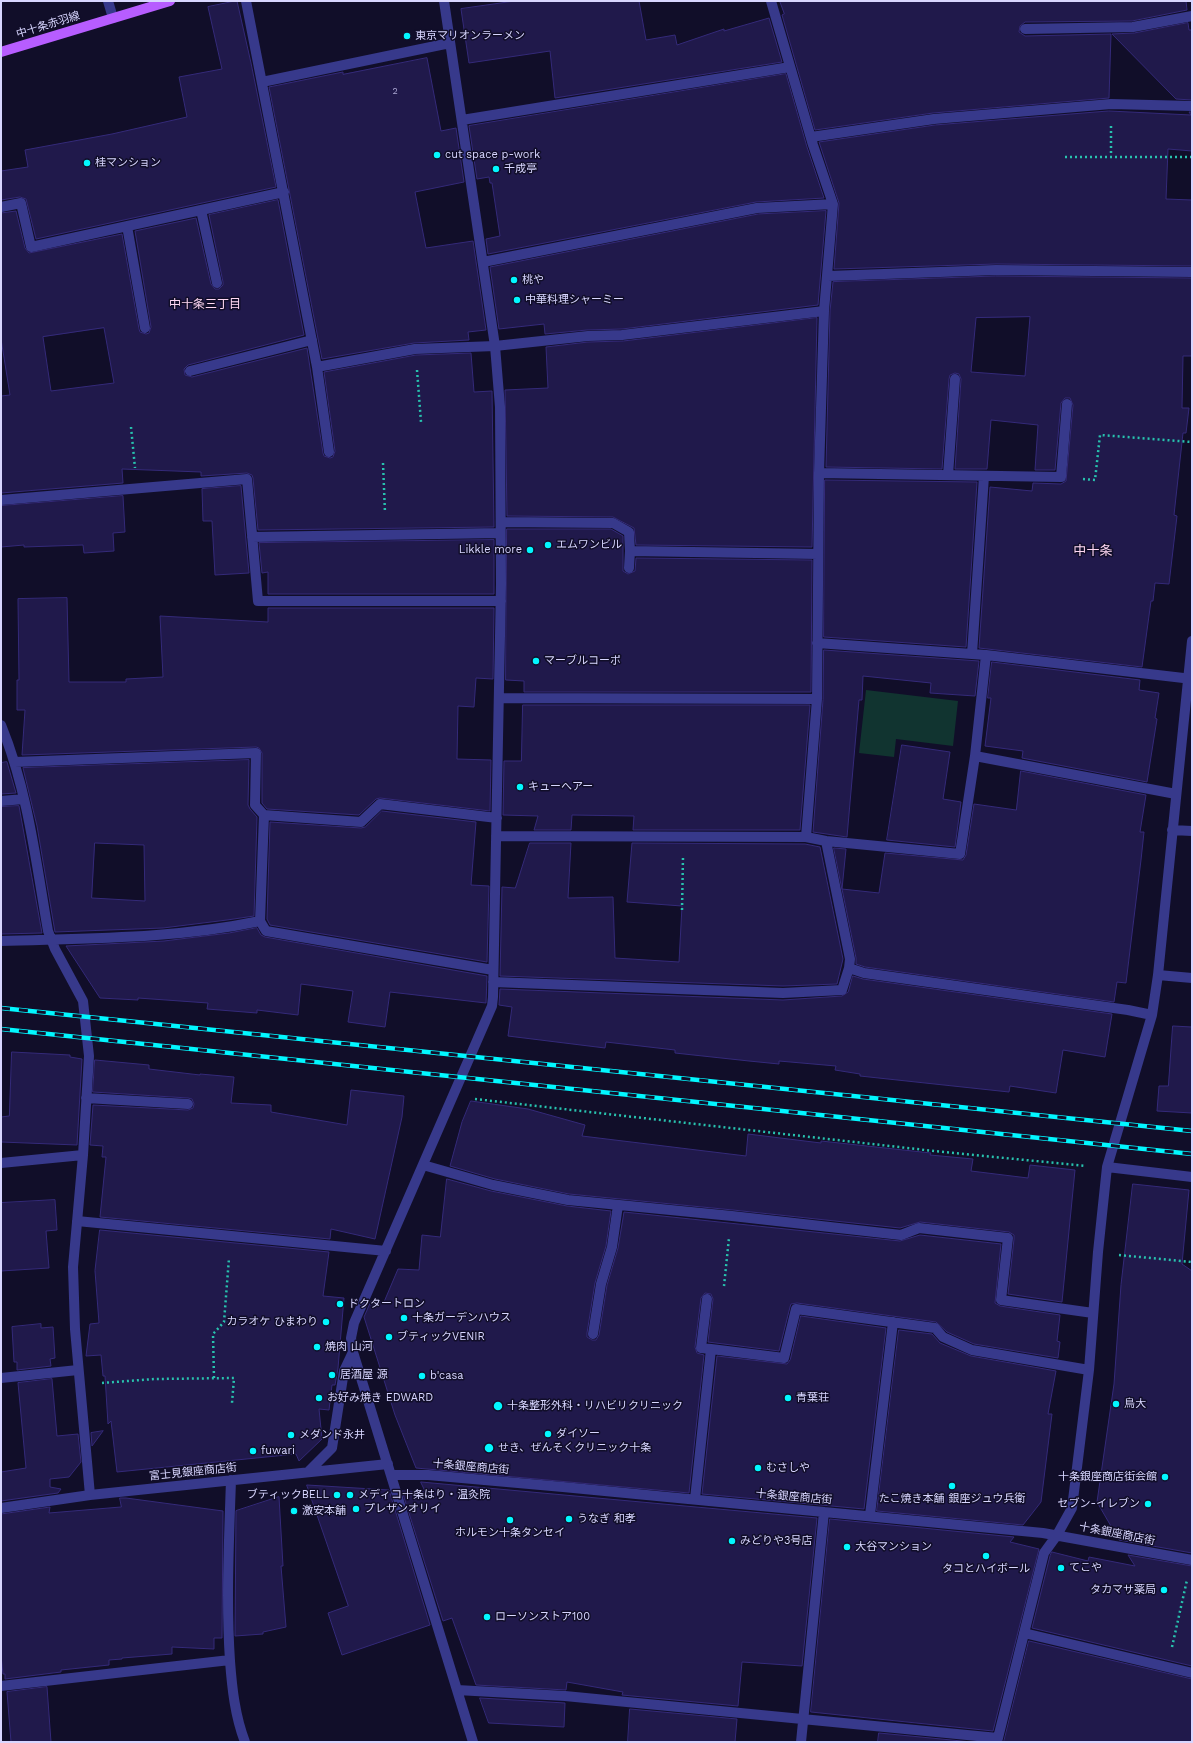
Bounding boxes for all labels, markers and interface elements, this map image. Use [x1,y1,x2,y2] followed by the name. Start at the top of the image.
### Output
[15,9,81,41] street label: 中十条赤羽線
[415,29,525,43] place label: 東京マリオンラーメン
[402,31,412,41] marker: 東京マリオンラーメン
[392,86,398,96] house number: 2
[445,148,540,162] place label: cut space p-work
[432,150,442,160] marker: cut space p-work
[95,156,161,170] place label: 桂マンション
[82,158,92,168] marker: 桂マンション
[504,162,537,176] place label: 千成亭
[491,164,501,174] marker: 千成亭
[522,273,544,287] place label: 桃や
[509,275,519,285] marker: 桃や
[525,293,624,307] place label: 中華料理シャーミー
[512,295,522,305] marker: 中華料理シャーミー
[169,297,241,311] district label: 中十条三丁目
[556,538,622,552] place label: エムワンビル
[543,540,553,550] marker: エムワンビル
[459,543,522,557] place label: Likkle more
[1074,543,1112,559] district label: 中十条
[525,545,535,555] marker: Likkle more
[544,654,621,668] place label: マーブルコーポ
[531,656,541,666] marker: マーブルコーポ
[528,780,593,794] place label: キューへアー
[515,782,525,792] marker: キューへアー
[348,1297,425,1311] place label: ドクタートロン
[335,1299,345,1309] marker: ドクタートロン
[412,1311,511,1325] place label: 十条ガーデンハウス
[399,1313,409,1323] marker: 十条ガーデンハウス
[226,1315,318,1329] place label: カラオケ ひまわり
[321,1317,331,1327] marker: カラオケ ひまわり
[397,1330,485,1344] place label: ブティックVENIR
[384,1332,394,1342] marker: ブティックVENIR
[325,1340,373,1354] place label: 焼肉 山河
[312,1342,322,1352] marker: 焼肉 山河
[340,1368,388,1382] place label: 居酒屋 源
[430,1369,463,1383] place label: b'casa
[327,1370,337,1380] marker: 居酒屋 源
[417,1371,427,1381] marker: b'casa
[327,1391,433,1405] place label: お好み焼き EDWARD
[796,1391,829,1405] place label: 青葉荘
[314,1393,324,1403] marker: お好み焼き EDWARD
[783,1393,793,1403] marker: 青葉荘
[1124,1397,1146,1411] place label: 鳥大
[507,1399,683,1413] place label: 十条整形外科・リハビリクリニック
[1111,1399,1121,1409] marker: 鳥大
[492,1400,504,1412] marker: 十条整形外科・リハビリクリニック
[556,1427,600,1441] place label: ダイソー
[299,1428,365,1442] place label: メダンド永井
[543,1429,553,1439] marker: ダイソー
[286,1430,296,1440] marker: メダンド永井
[498,1441,651,1455] place label: せき、ぜんそくクリニック十条
[483,1442,495,1454] marker: せき、ぜんそくクリニック十条
[261,1444,295,1458] place label: fuwari
[248,1446,258,1456] marker: fuwari
[432,1457,510,1477] street label: 十条銀座商店街
[149,1461,237,1483] street label: 富士見銀座商店街
[766,1461,810,1475] place label: むさしや
[753,1463,763,1473] marker: むさしや
[1058,1470,1157,1484] place label: 十条銀座商店街会館
[1160,1472,1170,1482] marker: 十条銀座商店街会館
[947,1481,957,1491] marker: たこ焼き本舗 銀座ジュウ兵衛
[755,1487,833,1507] street label: 十条銀座商店街
[247,1488,329,1502] place label: ブティックBELL
[358,1488,490,1502] place label: メディコ十条はり・温灸院
[332,1490,342,1500] marker: ブティックBELL
[345,1490,355,1500] marker: メディコ十条はり・温灸院
[879,1492,1025,1506] place label: たこ焼き本舗 銀座ジュウ兵衛
[1057,1497,1140,1511] place label: セブン-イレブン
[1143,1499,1153,1509] marker: セブン-イレブン
[364,1502,441,1516] place label: プレザンオリイ
[302,1504,346,1518] place label: 激安本舗
[351,1504,361,1514] marker: プレザンオリイ
[289,1506,299,1516] marker: 激安本舗
[577,1512,636,1526] place label: うなぎ 和孝
[564,1514,574,1524] marker: うなぎ 和孝
[505,1515,515,1525] marker: ホルモン十条タンセイ
[1078,1520,1156,1548] street label: 十条銀座商店街
[455,1526,565,1540] place label: ホルモン十条タンセイ
[740,1534,812,1548] place label: みどりや3号店
[727,1536,737,1546] marker: みどりや3号店
[855,1540,932,1554] place label: 大谷マンション
[842,1542,852,1552] marker: 大谷マンション
[981,1551,991,1561] marker: タコとハイボール
[1069,1561,1102,1575] place label: てこや
[942,1562,1030,1576] place label: タコとハイボール
[1056,1563,1066,1573] marker: てこや
[1090,1583,1156,1597] place label: タカマサ薬局
[1159,1585,1169,1595] marker: タカマサ薬局
[495,1610,590,1624] place label: ローソンストア100
[482,1612,492,1622] marker: ローソンストア100

